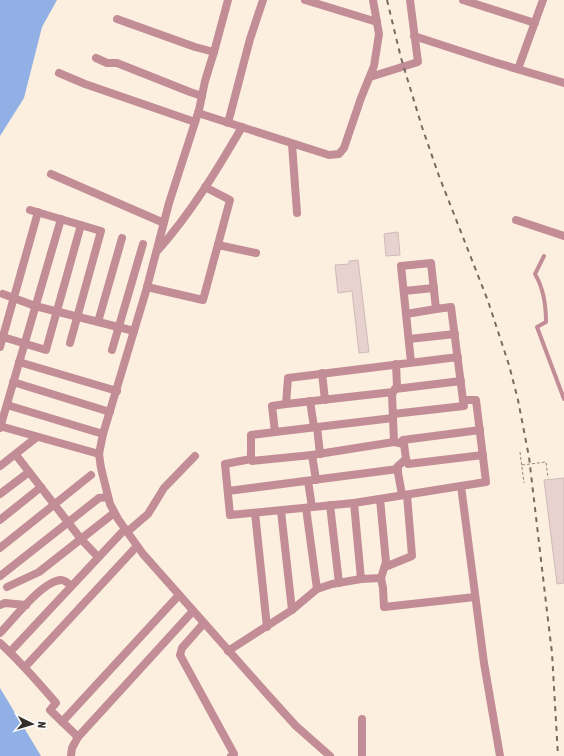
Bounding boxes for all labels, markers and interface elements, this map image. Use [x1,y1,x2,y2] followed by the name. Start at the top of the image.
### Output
[12,704,52,744] north arrow
[36,721,48,729] text: N

